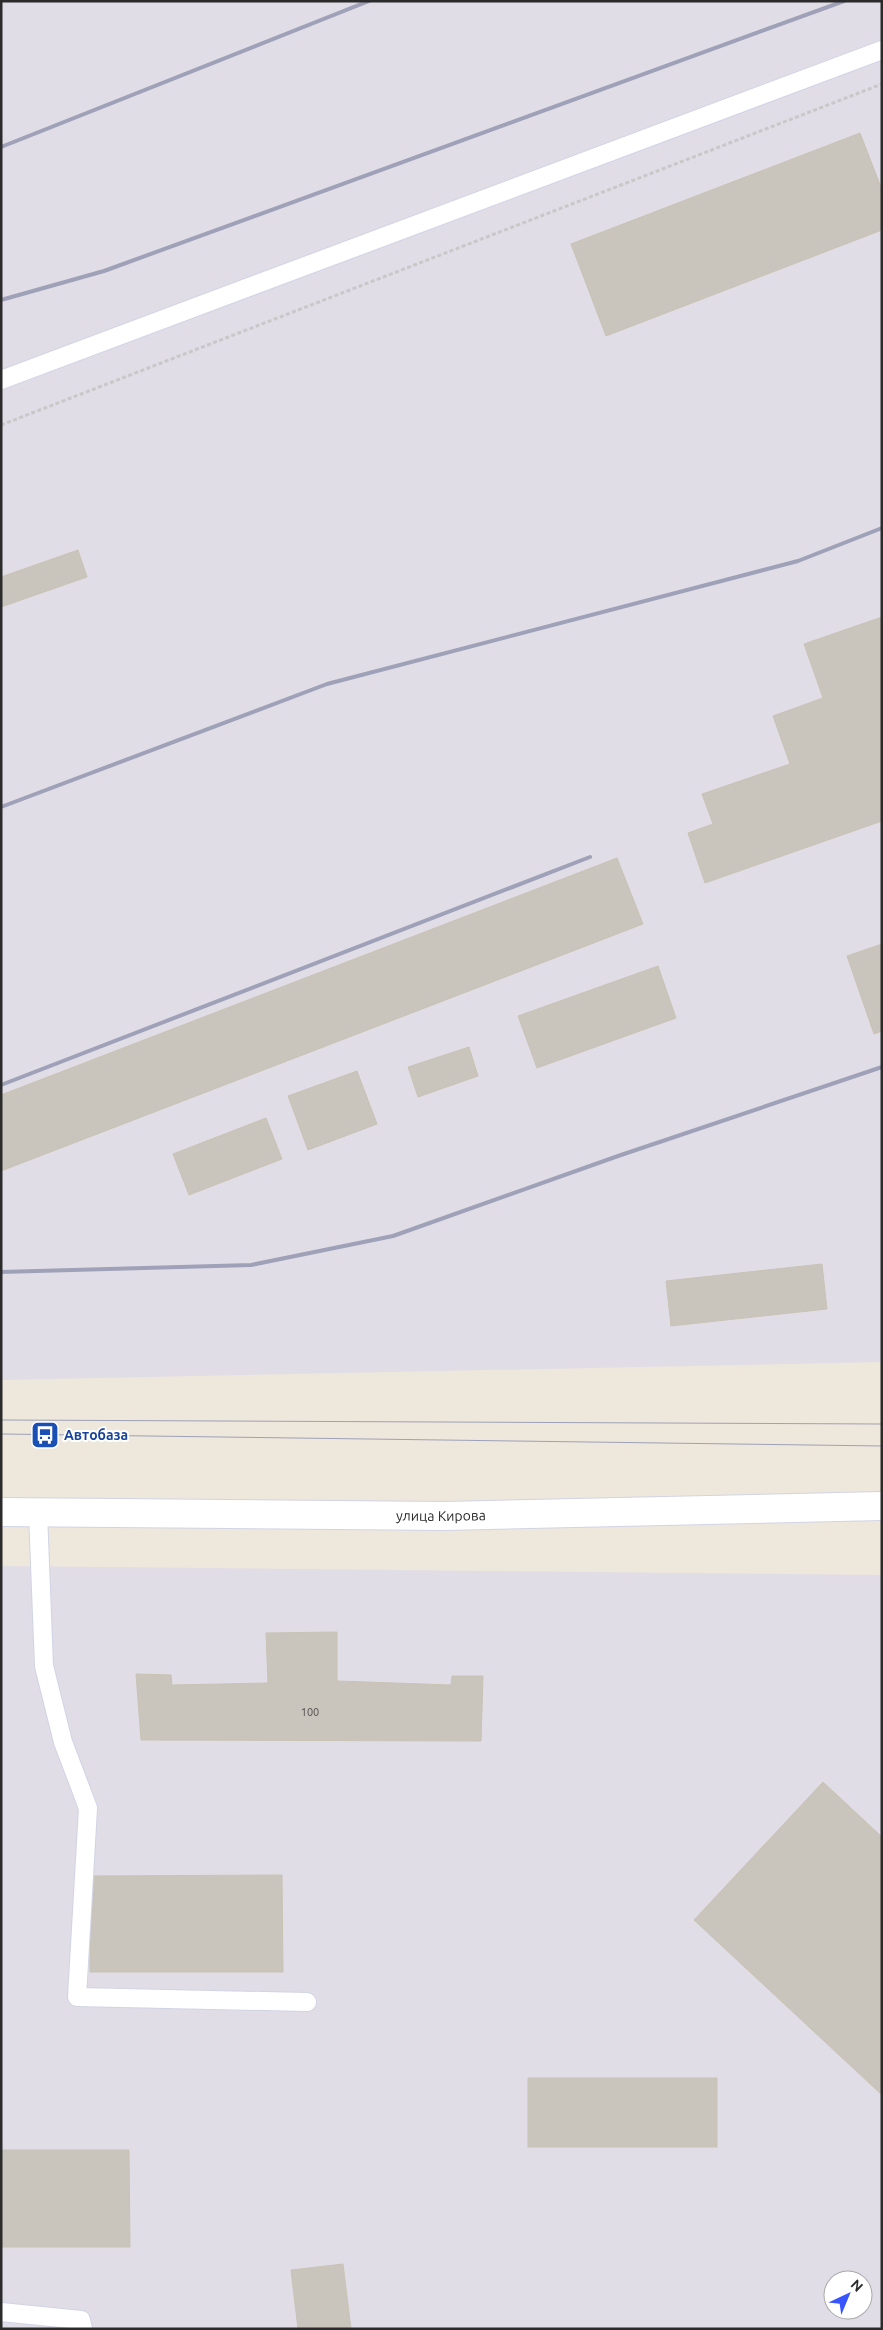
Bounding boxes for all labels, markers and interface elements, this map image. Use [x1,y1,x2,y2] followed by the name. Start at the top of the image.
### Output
[30,1420,60,1450] bus stop icon: Автобаза
[64,1427,128,1443] place label: Автобаза
[396,1507,486,1524] street label: улица Кирова
[301,1706,319,1718] house number: 100
[823,2270,873,2320] north arrow
[848,2276,866,2295] text: N

